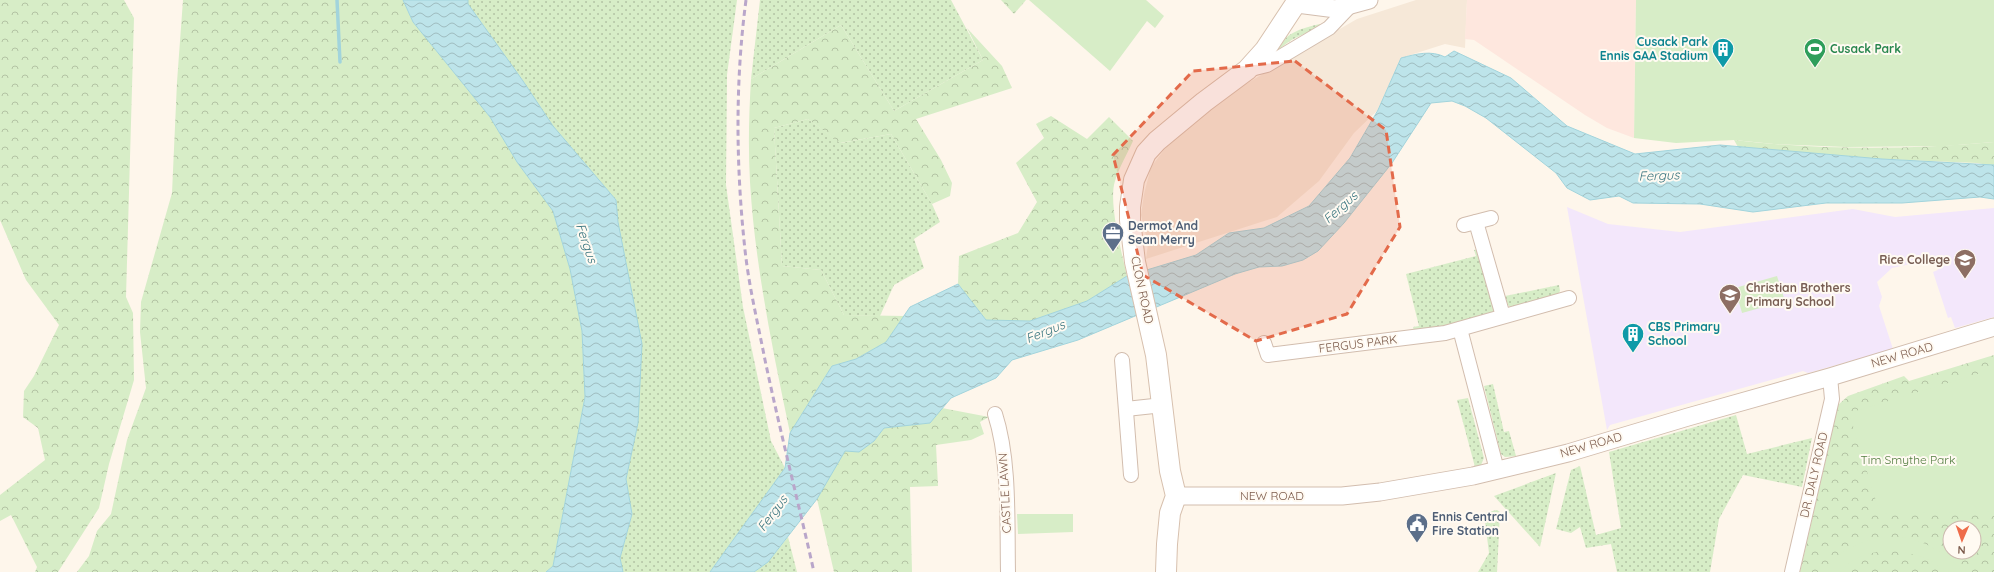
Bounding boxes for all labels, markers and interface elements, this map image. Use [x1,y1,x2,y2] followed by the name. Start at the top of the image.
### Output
[1600,34,1708,63] place label: Cusack Park Ennis GAA Stadium
[1710,36,1736,69] building icon: Cusack Park Ennis GAA Stadium
[1802,36,1828,69] sports icon: Cusack Park
[1830,41,1901,56] place label: Cusack Park
[1638,166,1681,184] water label: Fergus
[1319,187,1361,227] water label: Fergus
[1128,218,1198,247] place label: Dermot And Sean Merry
[1100,220,1126,253] office icon: Dermot And Sean Merry
[573,221,602,266] water label: Fergus
[1952,247,1978,280] school or university icon: Rice College
[1879,252,1950,267] place label: Rice College
[1128,255,1157,325] street label: CLON ROAD
[1746,280,1851,309] place label: Christian Brothers Primary School
[1717,282,1743,315] school or university icon: Christian Brothers Primary School
[1023,316,1068,346] water label: Fergus
[1648,319,1720,348] place label: CBS Primary School
[1620,321,1646,354] building icon: CBS Primary School
[1318,331,1398,356] street label: FERGUS PARK
[1869,338,1935,371] street label: NEW ROAD
[1558,428,1624,461] street label: NEW ROAD
[1796,430,1831,519] street label: DR. DALY ROAD
[1861,452,1955,467] park label: Tim Smythe Park
[995,453,1014,534] street label: CASTLE LAWN
[1240,488,1304,503] street label: NEW ROAD
[753,491,791,534] water label: Fergus
[1432,509,1508,538] place label: Ennis Central Fire Station
[1404,511,1430,544] public building icon: Ennis Central Fire Station
[1942,520,1982,560] north arrow
[1957,543,1966,557] text: N

